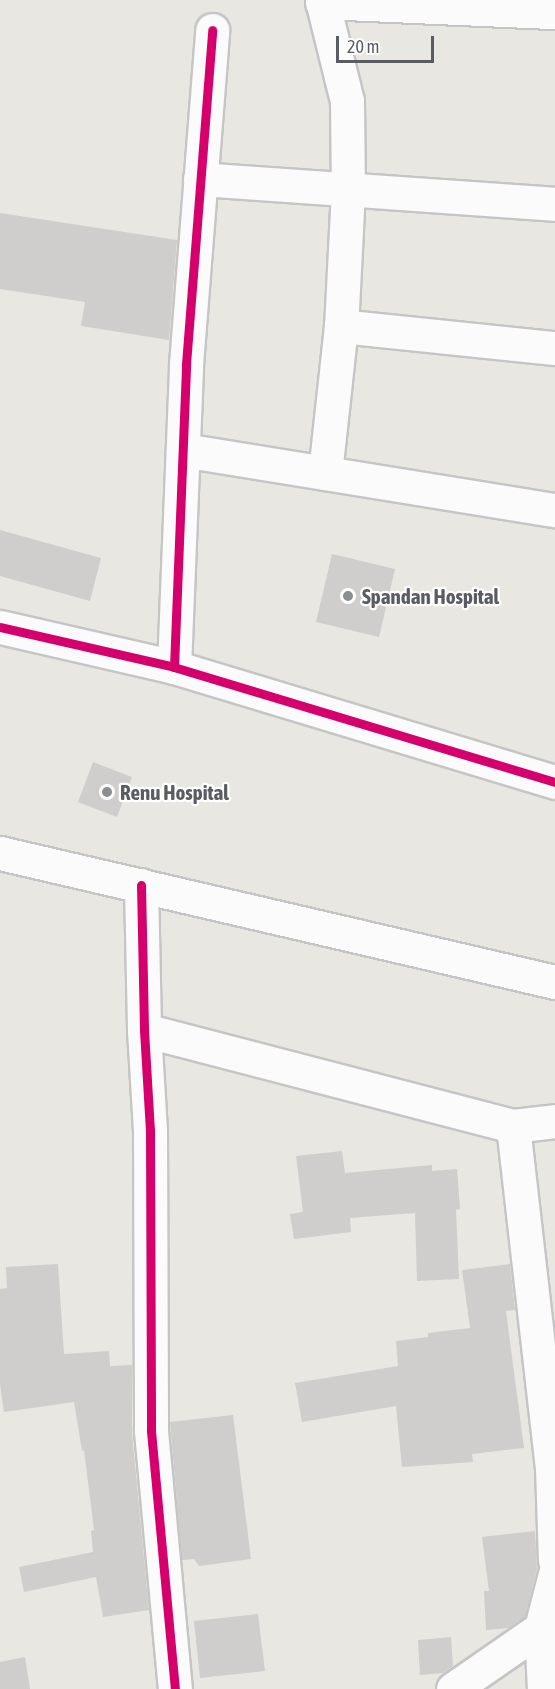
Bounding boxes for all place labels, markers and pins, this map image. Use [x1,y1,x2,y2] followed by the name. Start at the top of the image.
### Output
[362,583,499,609] place label: Spandan Hospital
[339,587,357,605] marker: Spandan Hospital
[120,779,229,805] place label: Renu Hospital
[98,783,116,801] marker: Renu Hospital

